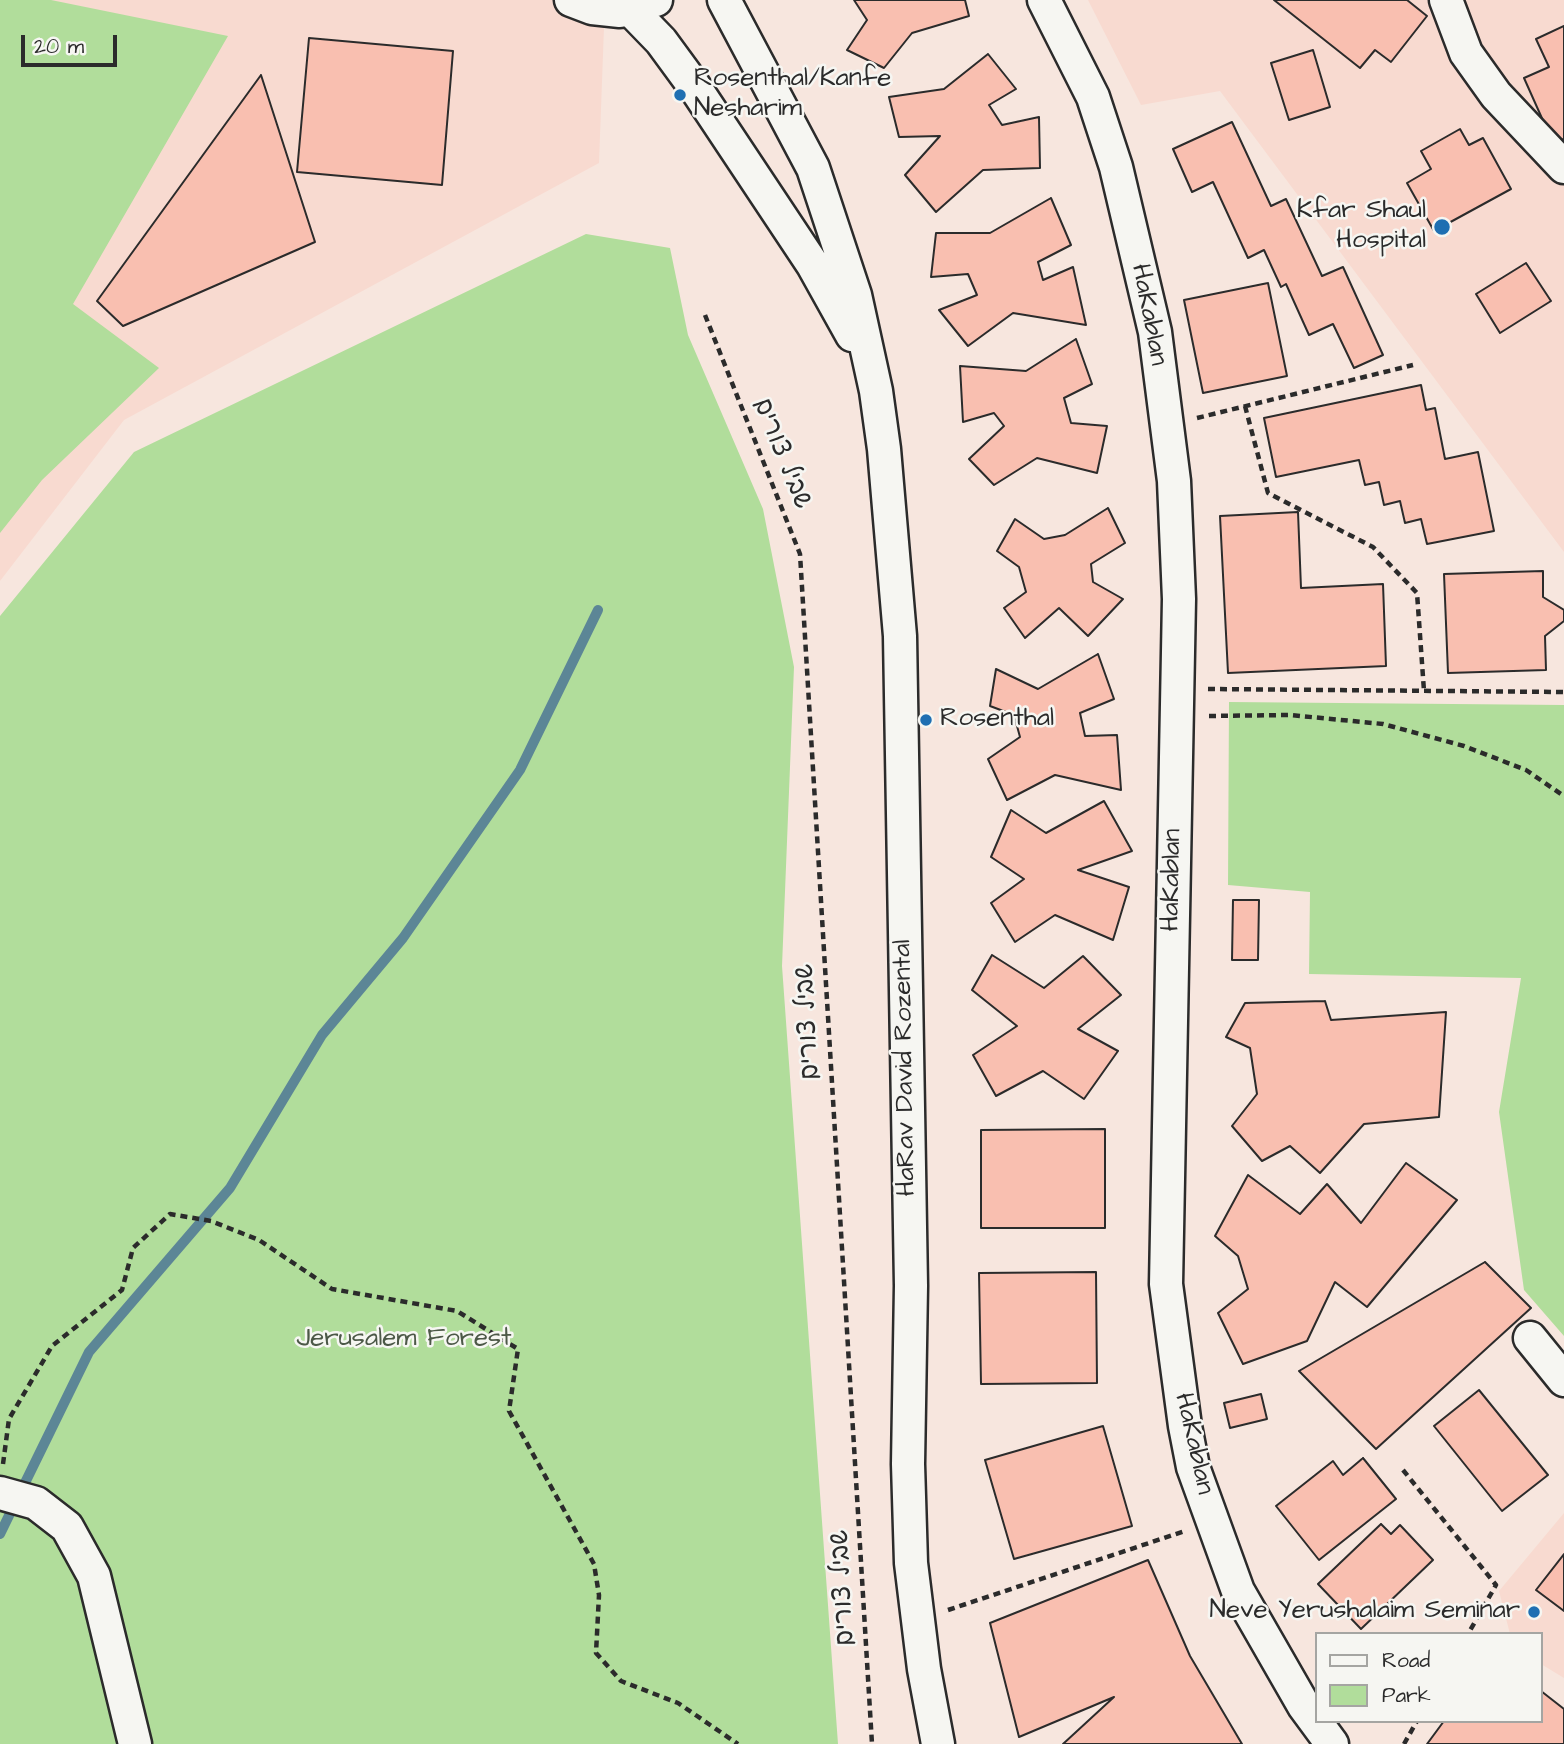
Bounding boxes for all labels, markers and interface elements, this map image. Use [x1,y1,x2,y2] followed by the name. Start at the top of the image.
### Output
[24,21,121,65] scale bar
[34,32,84,61] text: 20 m
[694,64,891,126] place label: Rosenthal/Kanfe Nesharim
[672,87,688,103] marker: Rosenthal/Kanfe Nesharim
[1297,196,1426,258] place label: Kfar Shaul Hospital
[1432,217,1452,237] marker: Kfar Shaul Hospital
[1123,262,1173,368] street label: HaKablan
[745,394,817,514] street label: שביל צורים
[940,704,1054,736] place label: Rosenthal
[918,712,934,728] marker: Rosenthal
[1157,828,1189,932] street label: HaKablan
[888,939,924,1197] street label: HaRav David Rozental
[790,963,828,1081] street label: שביל צורים
[296,1324,512,1356] park label: Jerusalem Forest
[1166,1390,1220,1498] street label: HaKablan
[825,1529,863,1647] street label: שביל צורים
[1210,1596,1520,1628] place label: Neve Yerushalaim Seminar
[1526,1604,1542,1620] marker: Neve Yerushalaim Seminar
[1316,1632,1543,1723] legend
[1382,1646,1430,1675] text: Road
[1382,1681,1431,1710] text: Park

